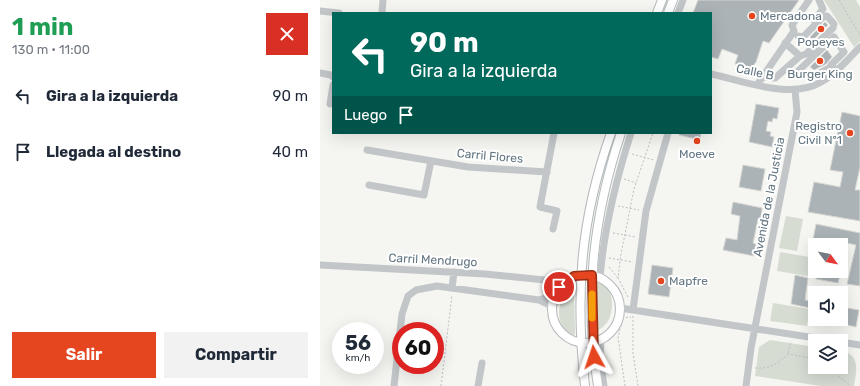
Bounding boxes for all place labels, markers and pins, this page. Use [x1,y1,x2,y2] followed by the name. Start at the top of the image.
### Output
[760,9,822,23] place label: Mercadona
[747,11,757,21] marker: Mercadona
[816,24,826,34] marker: Popeyes
[797,35,845,49] place label: Popeyes
[815,56,825,66] marker: Burger King
[787,67,853,81] place label: Burger King
[795,119,842,147] place label: Registro Civil Nº1
[845,128,855,138] marker: Registro Civil Nº1
[692,136,702,146] marker: Moeve
[679,147,715,161] place label: Moeve
[542,270,576,304] pin
[669,274,708,288] place label: Mapfre
[656,276,666,286] marker: Mapfre

